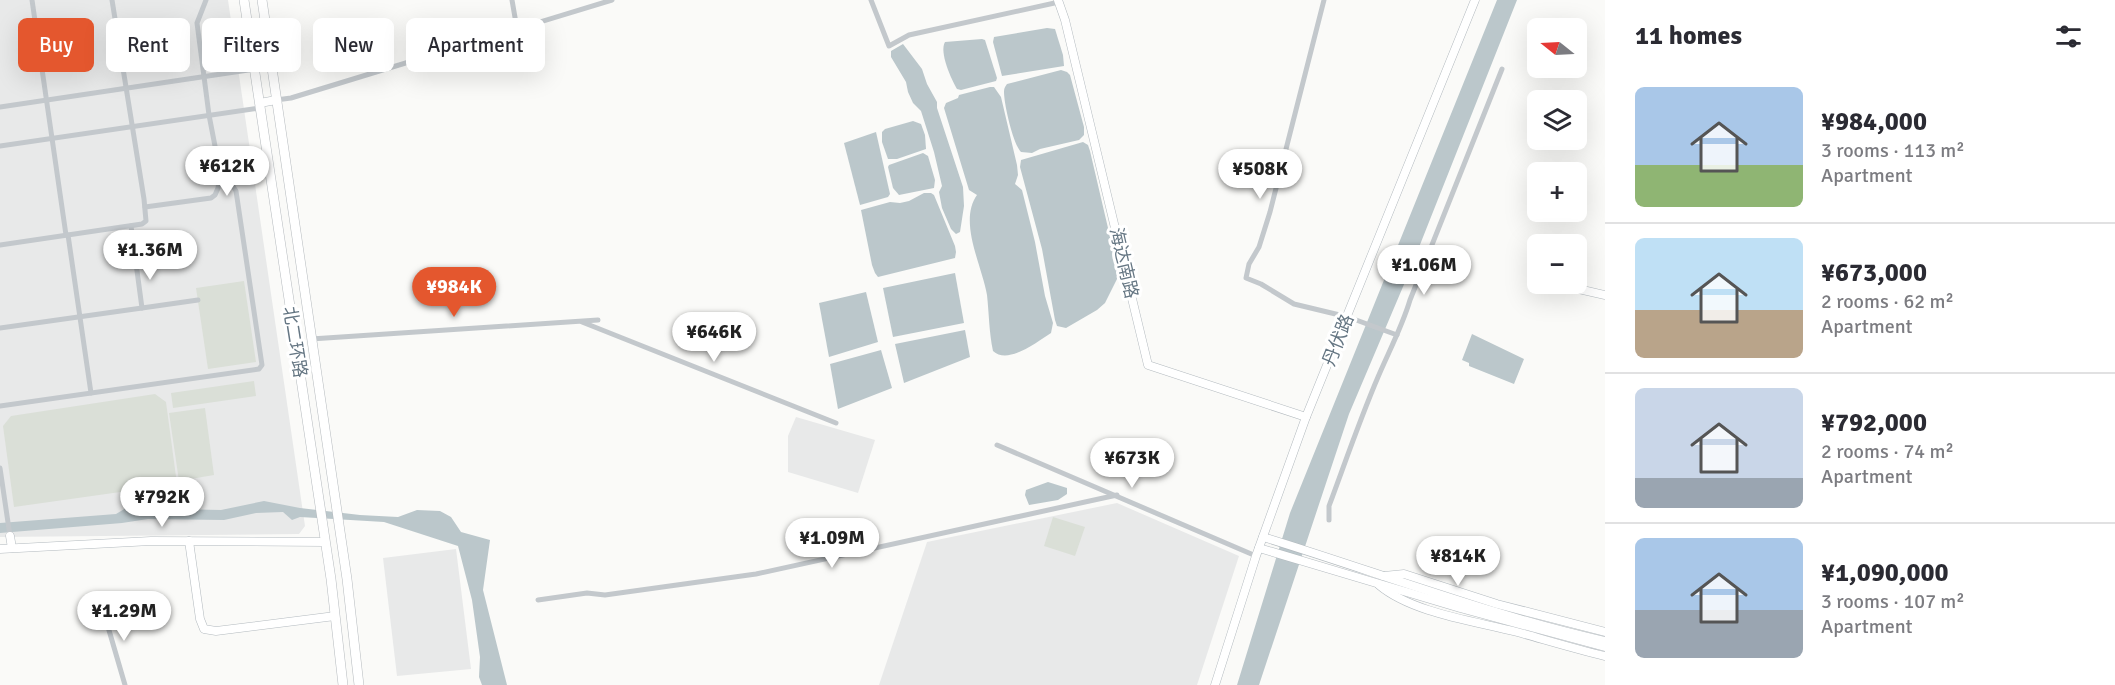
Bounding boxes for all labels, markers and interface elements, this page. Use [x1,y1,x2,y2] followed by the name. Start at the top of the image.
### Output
[18,18,94,72] chip: Buy
[106,18,190,72] chip: Rent
[202,18,301,72] chip: Filters
[313,18,394,72] chip: New
[406,18,545,72] chip: Apartment
[1527,18,1587,78] north arrow
[1527,18,1587,294] map controls
[1635,20,1742,52] text: 11 homes
[2052,20,2085,53] icon: filters
[1527,90,1587,150] button: layers
[1821,106,1927,138] text: ¥984,000
[1683,111,1755,183] icon: home
[1821,138,1965,163] text: 3 rooms · 113 m²
[185,146,269,197] pin: ¥612K
[1218,149,1302,200] pin: ¥508K
[199,153,255,178] text: ¥612K
[1232,156,1288,181] text: ¥508K
[1527,162,1587,222] button: +
[1821,163,1913,188] text: Apartment
[1105,225,1143,301] street label: 海达南路
[101,230,199,281] pin: ¥1.36M
[1527,234,1587,294] button: −
[117,237,183,262] text: ¥1.36M
[1375,245,1473,296] pin: ¥1.06M
[1391,252,1457,277] text: ¥1.06M
[1821,257,1927,289] text: ¥673,000
[1683,262,1755,334] icon: home
[412,267,496,318] pin: ¥984K
[426,274,482,299] text: ¥984K
[1821,289,1954,314] text: 2 rooms · 62 m²
[279,305,311,379] street label: 北二环路
[1318,311,1358,369] street label: 丹伏路
[672,312,756,363] pin: ¥646K
[1821,314,1913,339] text: Apartment
[686,319,742,344] text: ¥646K
[1821,407,1927,439] text: ¥792,000
[1683,412,1755,484] icon: home
[1090,438,1174,489] pin: ¥673K
[1821,439,1954,464] text: 2 rooms · 74 m²
[1104,445,1160,470] text: ¥673K
[1821,464,1913,489] text: Apartment
[120,477,204,528] pin: ¥792K
[134,484,190,509] text: ¥792K
[783,518,881,569] pin: ¥1.09M
[799,525,865,550] text: ¥1.09M
[1416,536,1500,587] pin: ¥814K
[1430,543,1486,568] text: ¥814K
[1821,557,1949,589] text: ¥1,090,000
[1683,562,1755,634] icon: home
[1821,589,1965,614] text: 3 rooms · 107 m²
[75,591,173,642] pin: ¥1.29M
[91,598,157,623] text: ¥1.29M
[1821,614,1913,639] text: Apartment

